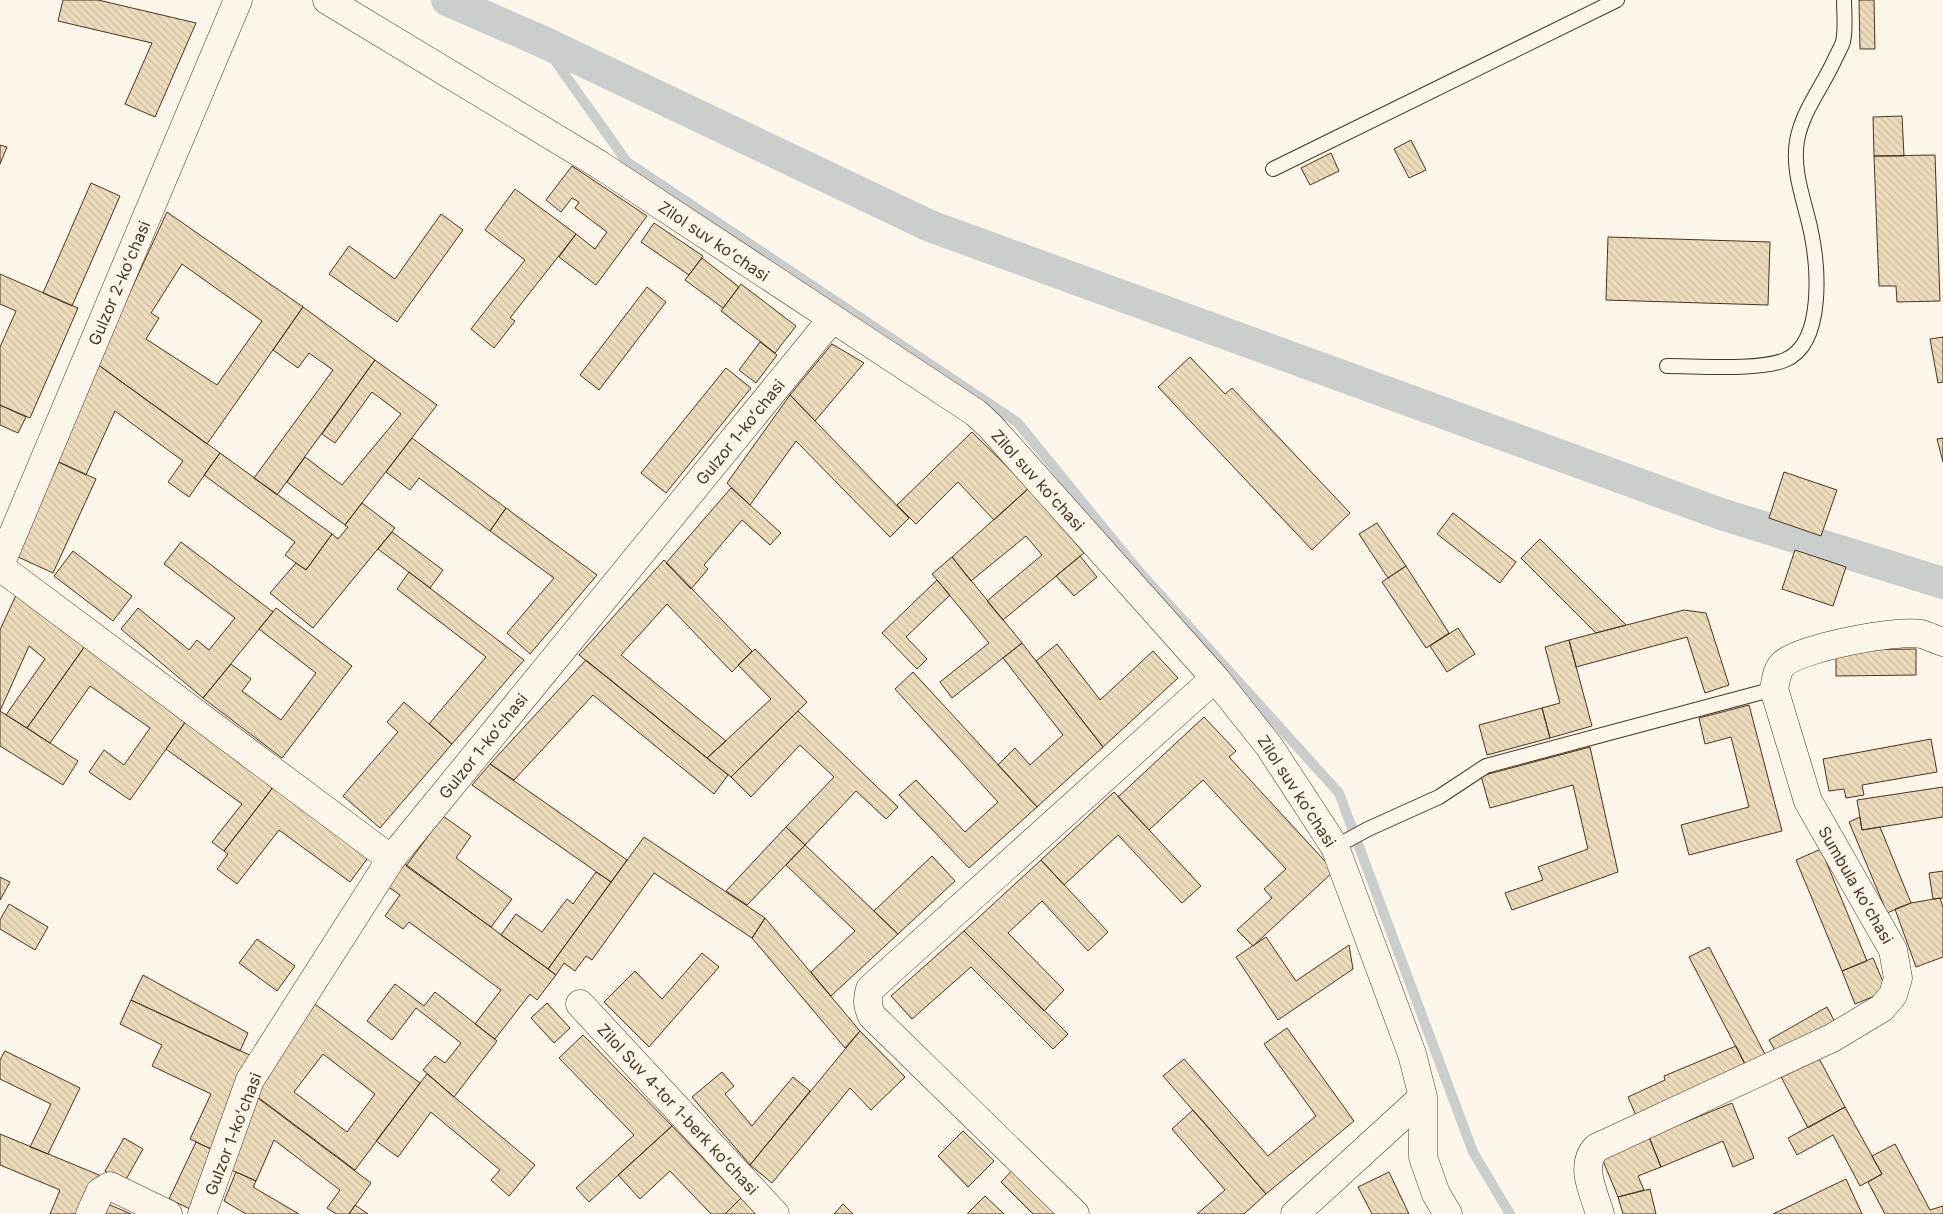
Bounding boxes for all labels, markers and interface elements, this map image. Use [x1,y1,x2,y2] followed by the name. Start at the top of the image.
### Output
[655,197,773,285] street label: Zilol suv koʻchasi
[84,218,154,348] street label: Gulzor 2-koʻchasi
[691,375,789,489] street label: Gulzor 1-koʻchasi
[987,425,1089,535] street label: Zilol suv koʻchasi
[434,689,532,803] street label: Gulzor 1-koʻchasi
[1253,731,1341,851] street label: Zilol suv koʻchasi
[1814,823,1898,947] street label: Sumbula koʻchasi
[593,1019,763,1199] street label: Zilol Suv 4-tor 1-berk koʻchasi
[200,1070,266,1198] street label: Gulzor 1-koʻchasi

